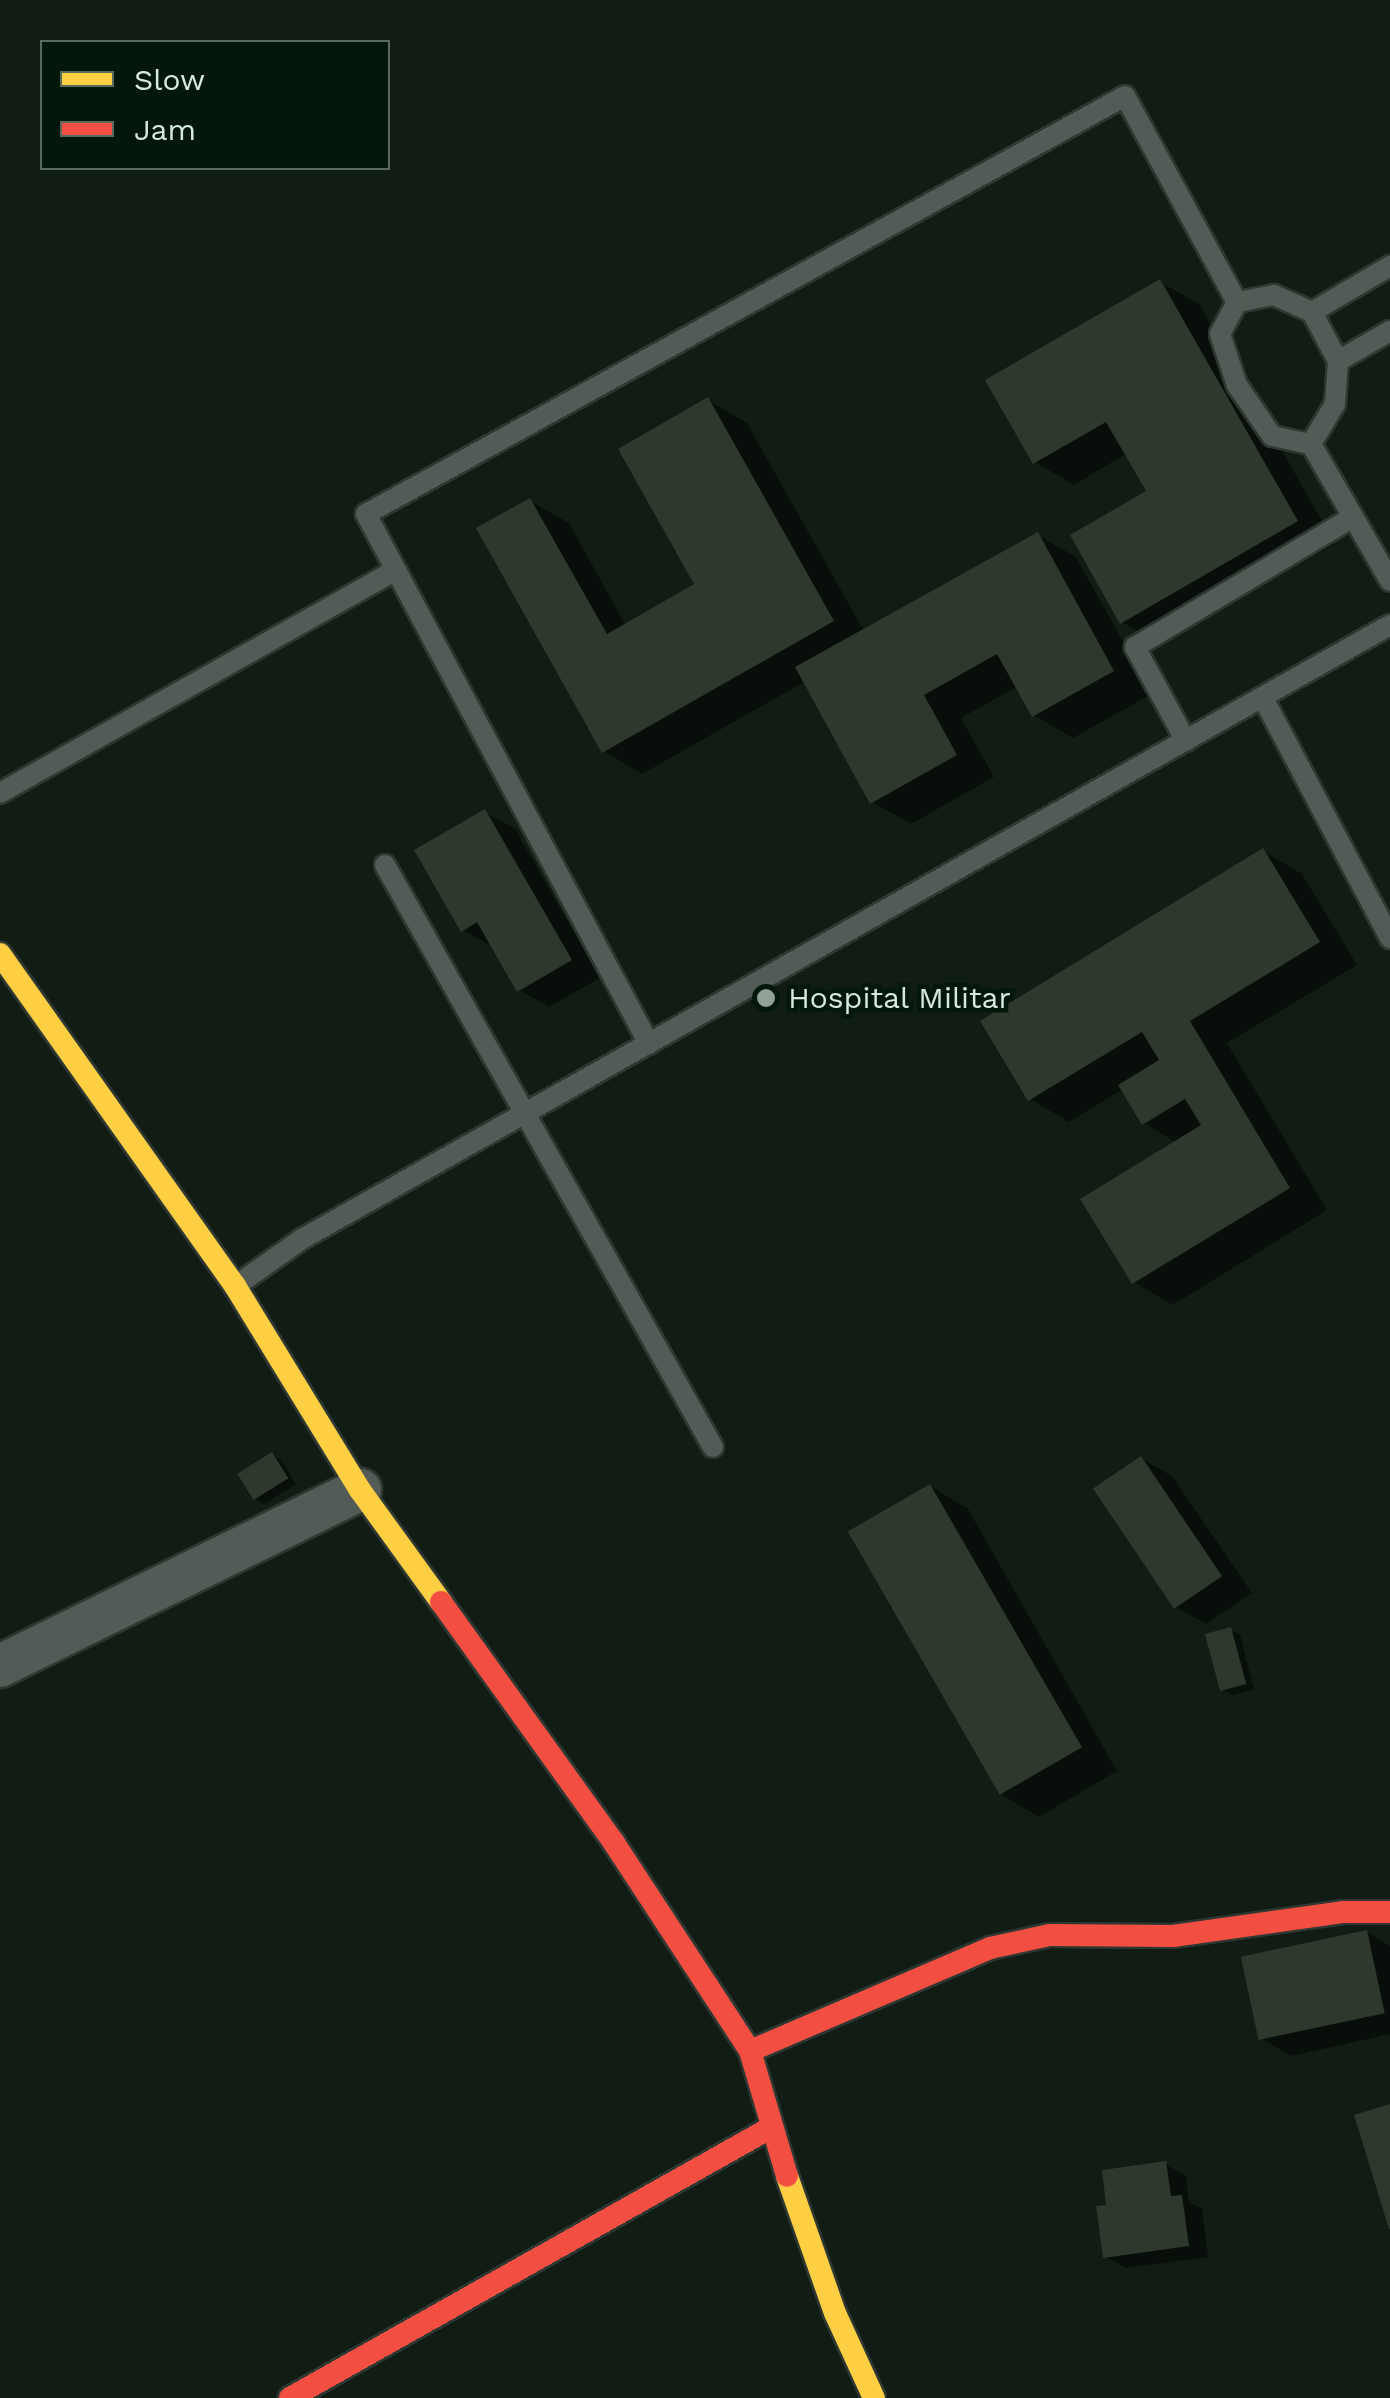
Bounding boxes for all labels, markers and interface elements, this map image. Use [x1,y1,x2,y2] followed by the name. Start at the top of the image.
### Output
[40,40,390,170] legend
[134,62,205,97] text: Slow
[134,112,196,147] text: Jam
[788,980,1012,1016] place label: Hospital Militar
[753,985,779,1011] marker: Hospital Militar

